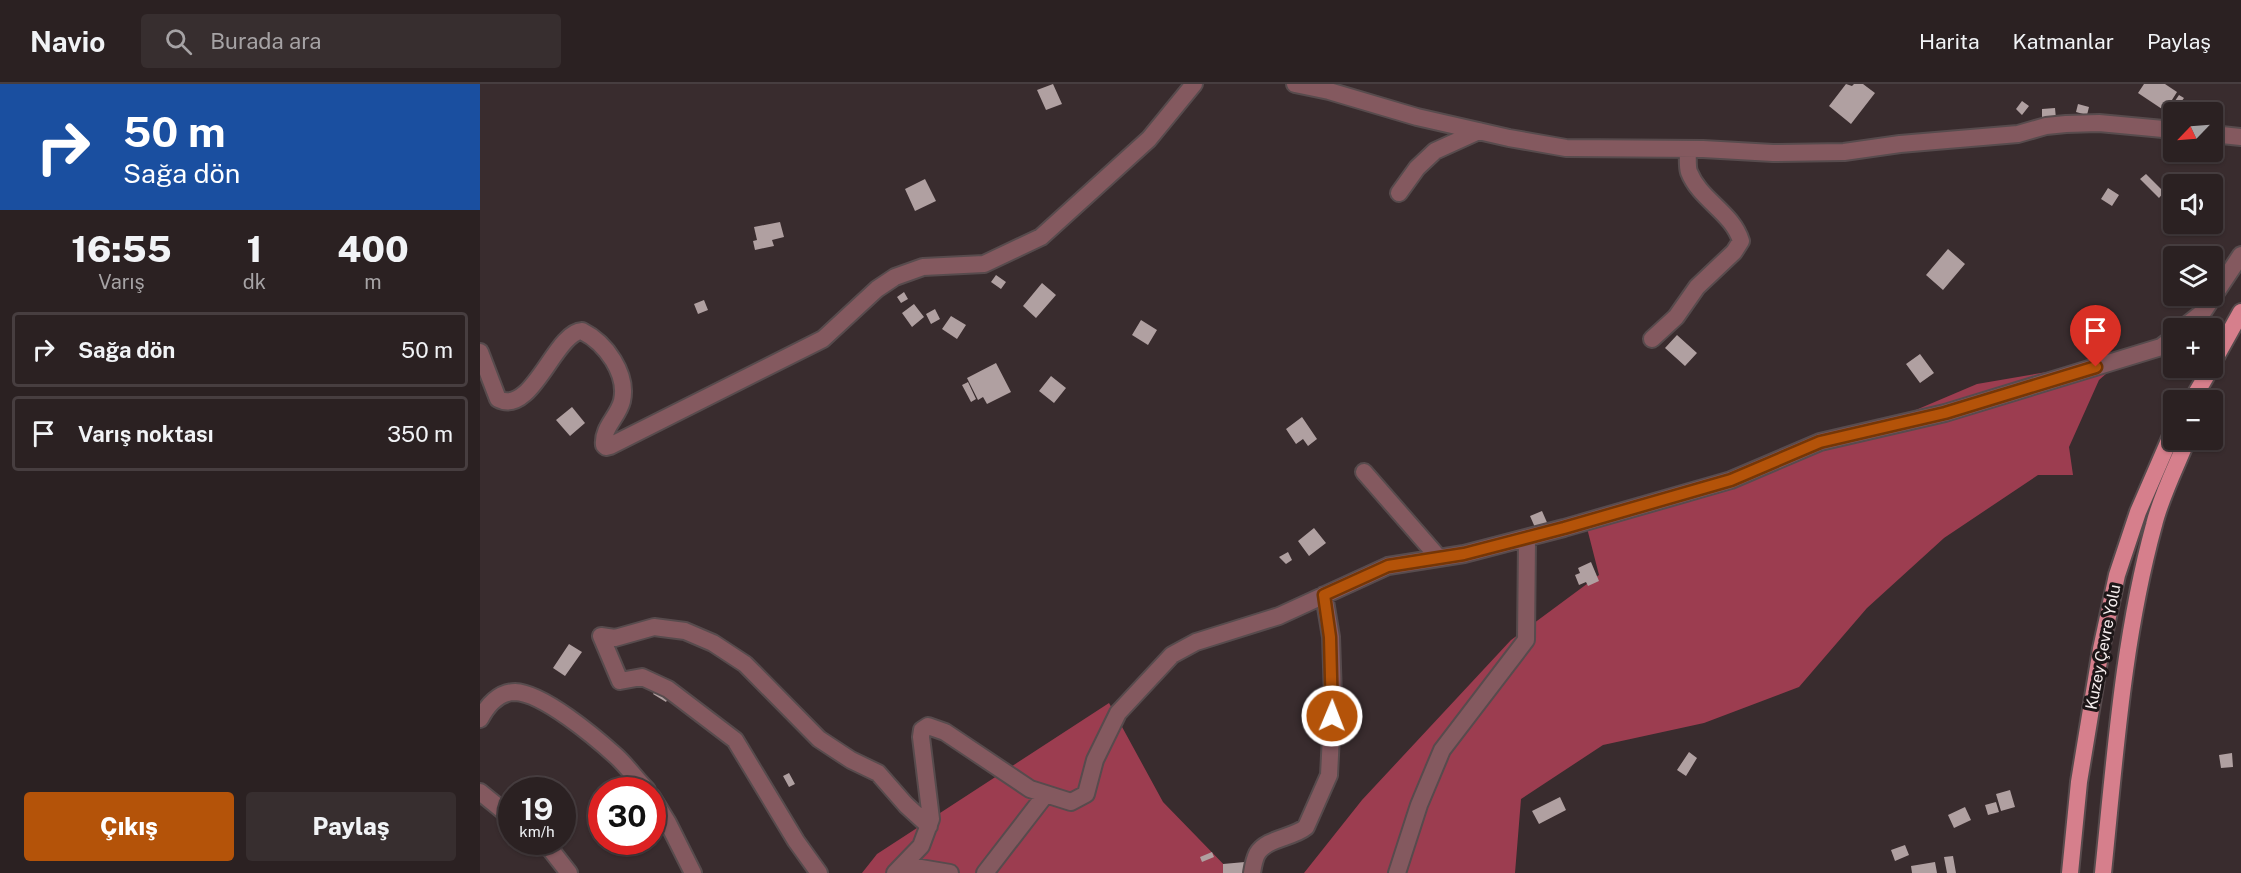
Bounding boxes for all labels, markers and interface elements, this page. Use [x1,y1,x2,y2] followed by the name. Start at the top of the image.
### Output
[141,14,561,68] search box
[30,25,105,58] text: Navio
[162,25,195,58] icon: search
[210,28,322,54] text: Burada ara
[1919,29,1980,54] text: Harita
[2013,29,2114,54] text: Katmanlar
[2147,29,2211,54] text: Paylaş
[2163,102,2223,162] north arrow
[2163,102,2223,450] map controls
[123,107,226,156] text: 50 m
[24,108,102,186] icon: right
[123,157,240,189] text: Sağa dön
[2163,174,2223,234] button: sound
[71,228,172,270] text: 16:55
[246,228,262,270] text: 1
[337,228,409,270] text: 400
[2163,246,2223,306] button: layers
[98,270,145,294] text: Varış
[243,270,266,294] text: dk
[364,270,382,294] text: m
[2070,305,2121,367] pin
[2079,314,2112,347] icon: arrive
[2163,318,2223,378] button: +
[27,333,60,366] icon: right
[78,337,175,363] text: Sağa dön
[401,337,453,363] text: 50 m
[2163,390,2223,450] button: −
[27,417,60,450] icon: arrive
[78,421,213,447] text: Varış noktası
[387,421,453,447] text: 350 m
[2082,583,2124,711] street label: Kuzey Çevre Yolu
[1300,684,1364,748] position arrow
[588,777,666,855] speed limit sign: 30
[521,791,553,827] text: 19
[24,792,234,861] button: Çıkış
[246,792,456,861] button: Paylaş
[519,823,555,840] text: km/h

